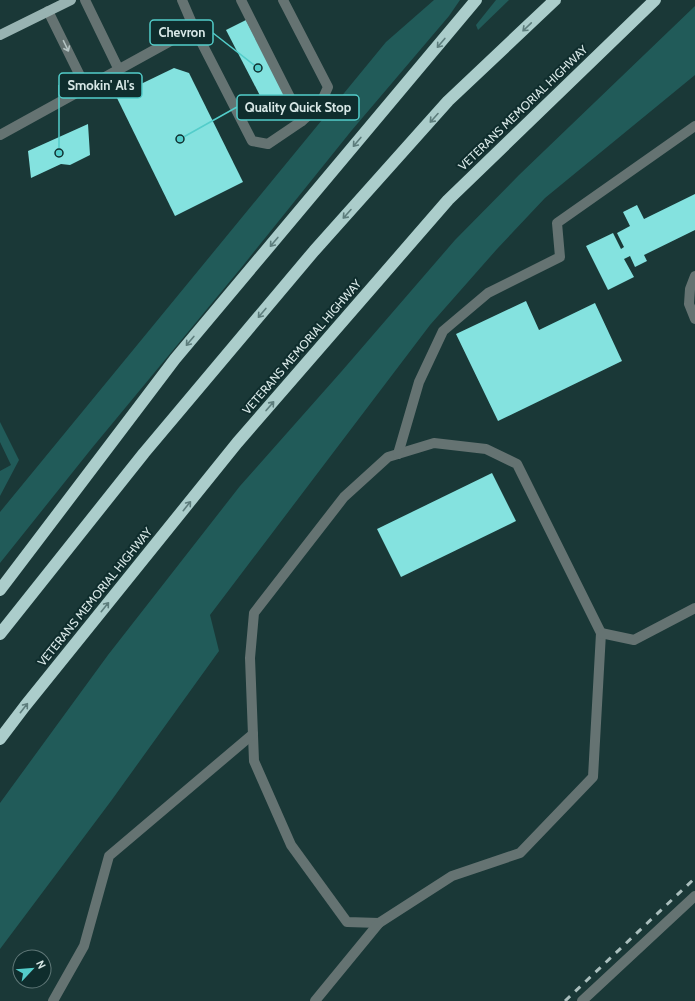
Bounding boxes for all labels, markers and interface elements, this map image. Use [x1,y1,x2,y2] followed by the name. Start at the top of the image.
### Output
[150,20,213,45] callout: Chevron
[522,22,532,32] one-way arrow
[159,24,205,40] text: Chevron
[437,37,446,48] one-way arrow
[62,40,70,52] one-way arrow
[455,42,591,173] street label: VETERANS MEMORIAL HIGHWAY
[59,73,142,98] callout: Smokin' Al's
[68,77,135,93] text: Smokin' Al's
[237,95,359,120] callout: Quality Quick Stop
[245,99,352,115] text: Quality Quick Stop
[429,112,438,123] one-way arrow
[353,137,362,147] one-way arrow
[343,209,352,219] one-way arrow
[269,236,278,247] one-way arrow
[239,276,364,417] street label: VETERANS MEMORIAL HIGHWAY
[258,307,267,318] one-way arrow
[185,336,194,346] one-way arrow
[265,400,274,411] one-way arrow
[182,500,191,511] one-way arrow
[34,524,155,669] street label: VETERANS MEMORIAL HIGHWAY
[101,601,109,612] one-way arrow
[19,703,28,714] one-way arrow
[12,949,52,989] north arrow
[33,958,49,971] text: N

